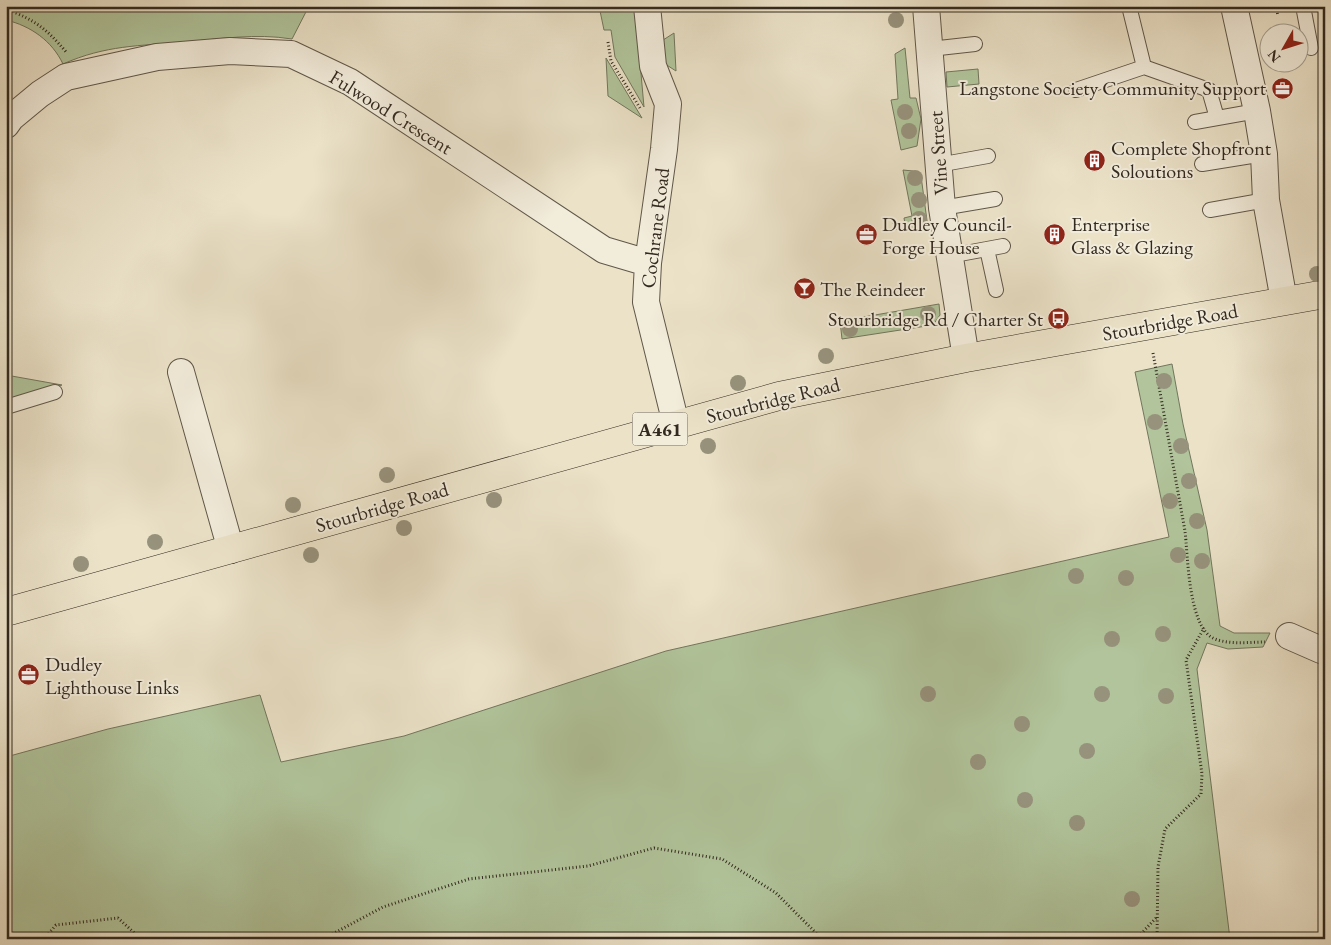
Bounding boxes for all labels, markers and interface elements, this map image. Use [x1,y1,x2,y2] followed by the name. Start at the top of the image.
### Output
[1258,22,1308,72] north arrow
[1263,46,1284,66] text: N
[325,64,458,161] street label: Fulwood Crescent
[959,75,1267,101] place label: Langstone Society Community Support
[1270,76,1294,100] office icon: Langstone Society Community Support
[922,109,954,196] street label: Vine Street
[1111,135,1272,184] place label: Complete Shopfront Soloutions
[1083,148,1107,172] building icon: Complete Shopfront Soloutions
[635,165,675,290] street label: Cochrane Road
[882,211,1012,260] place label: Dudley Council- Forge House
[1071,211,1193,260] place label: Enterprise Glass & Glazing
[854,223,878,247] office icon: Dudley Council- Forge House
[1043,223,1067,247] building icon: Enterprise Glass & Glazing
[820,276,926,302] place label: The Reindeer
[792,277,816,301] bar icon: The Reindeer
[1100,297,1241,347] street label: Stourbridge Road
[828,306,1044,332] place label: Stourbridge Rd / Charter St
[1047,307,1071,331] bus stop icon: Stourbridge Rd / Charter St
[703,371,843,429] street label: Stourbridge Road
[632,412,688,446] road number: A461
[313,475,452,538] street label: Stourbridge Road
[45,651,179,700] place label: Dudley Lighthouse Links
[17,663,41,687] office icon: Dudley Lighthouse Links

